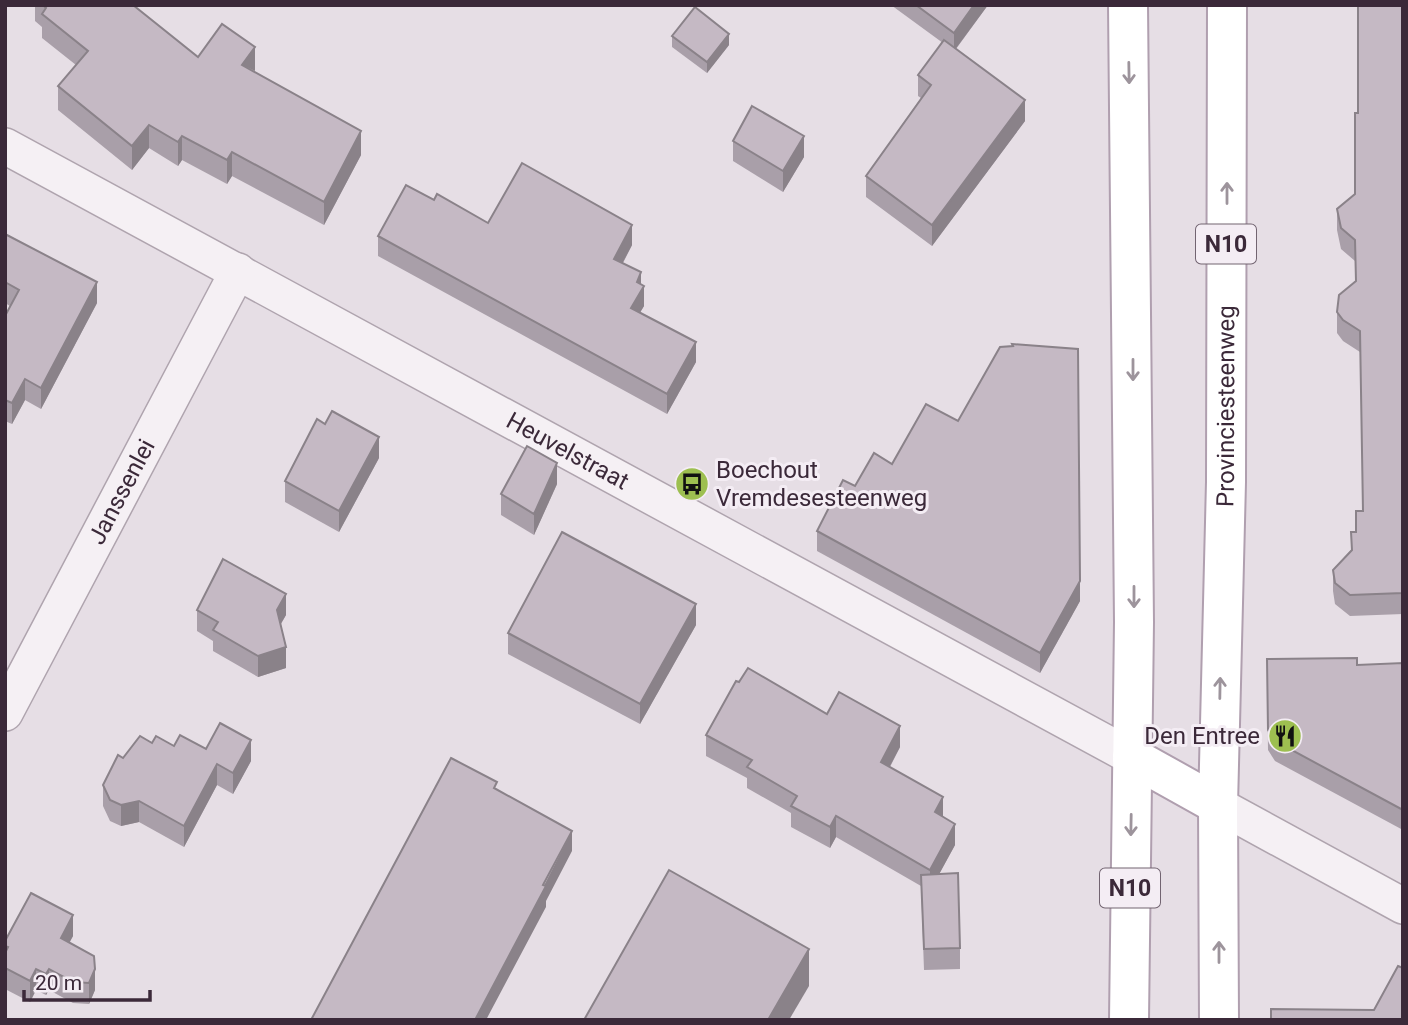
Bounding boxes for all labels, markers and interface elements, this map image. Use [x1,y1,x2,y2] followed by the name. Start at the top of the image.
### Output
[1123,62,1136,85] one-way arrow
[1220,182,1234,205] one-way arrow
[1196,224,1256,264] road number: N10
[1211,305,1240,507] street label: Provinciesteenweg
[1126,358,1140,381] one-way arrow
[502,407,634,496] street label: Heuvelstraat
[82,435,161,549] street label: Janssenlei
[716,456,927,512] place label: Boechout Vremdesesteenweg
[673,465,711,503] bus stop icon: Boechout Vremdesesteenweg
[1127,585,1141,608] one-way arrow
[1213,677,1227,700] one-way arrow
[1266,717,1304,755] restaurant icon: Den Entree
[1144,722,1260,750] place label: Den Entree
[1124,814,1138,837] one-way arrow
[1100,868,1160,908] road number: N10
[1212,940,1226,963] one-way arrow
[24,958,150,1002] scale bar
[35,971,82,995] text: 20 m

